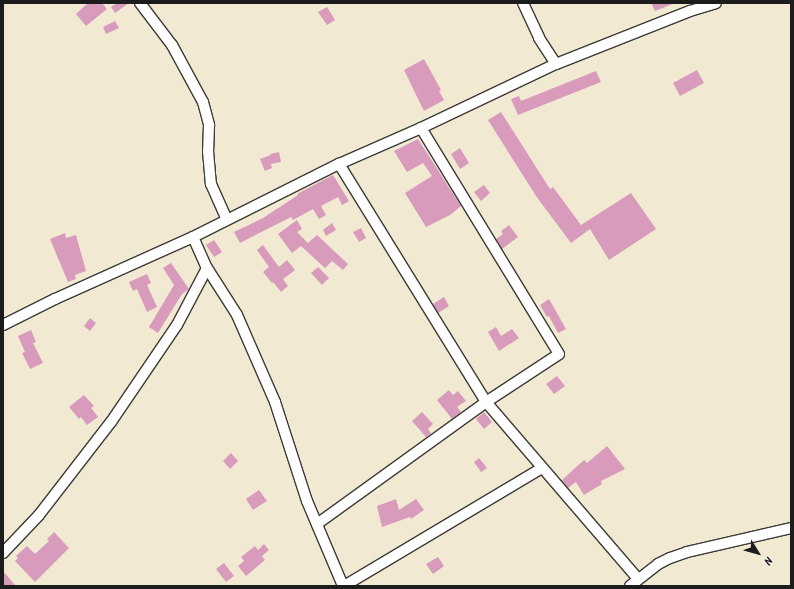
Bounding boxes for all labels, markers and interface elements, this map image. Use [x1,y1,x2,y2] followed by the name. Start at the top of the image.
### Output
[738,533,778,573] north arrow
[758,552,777,568] text: N

